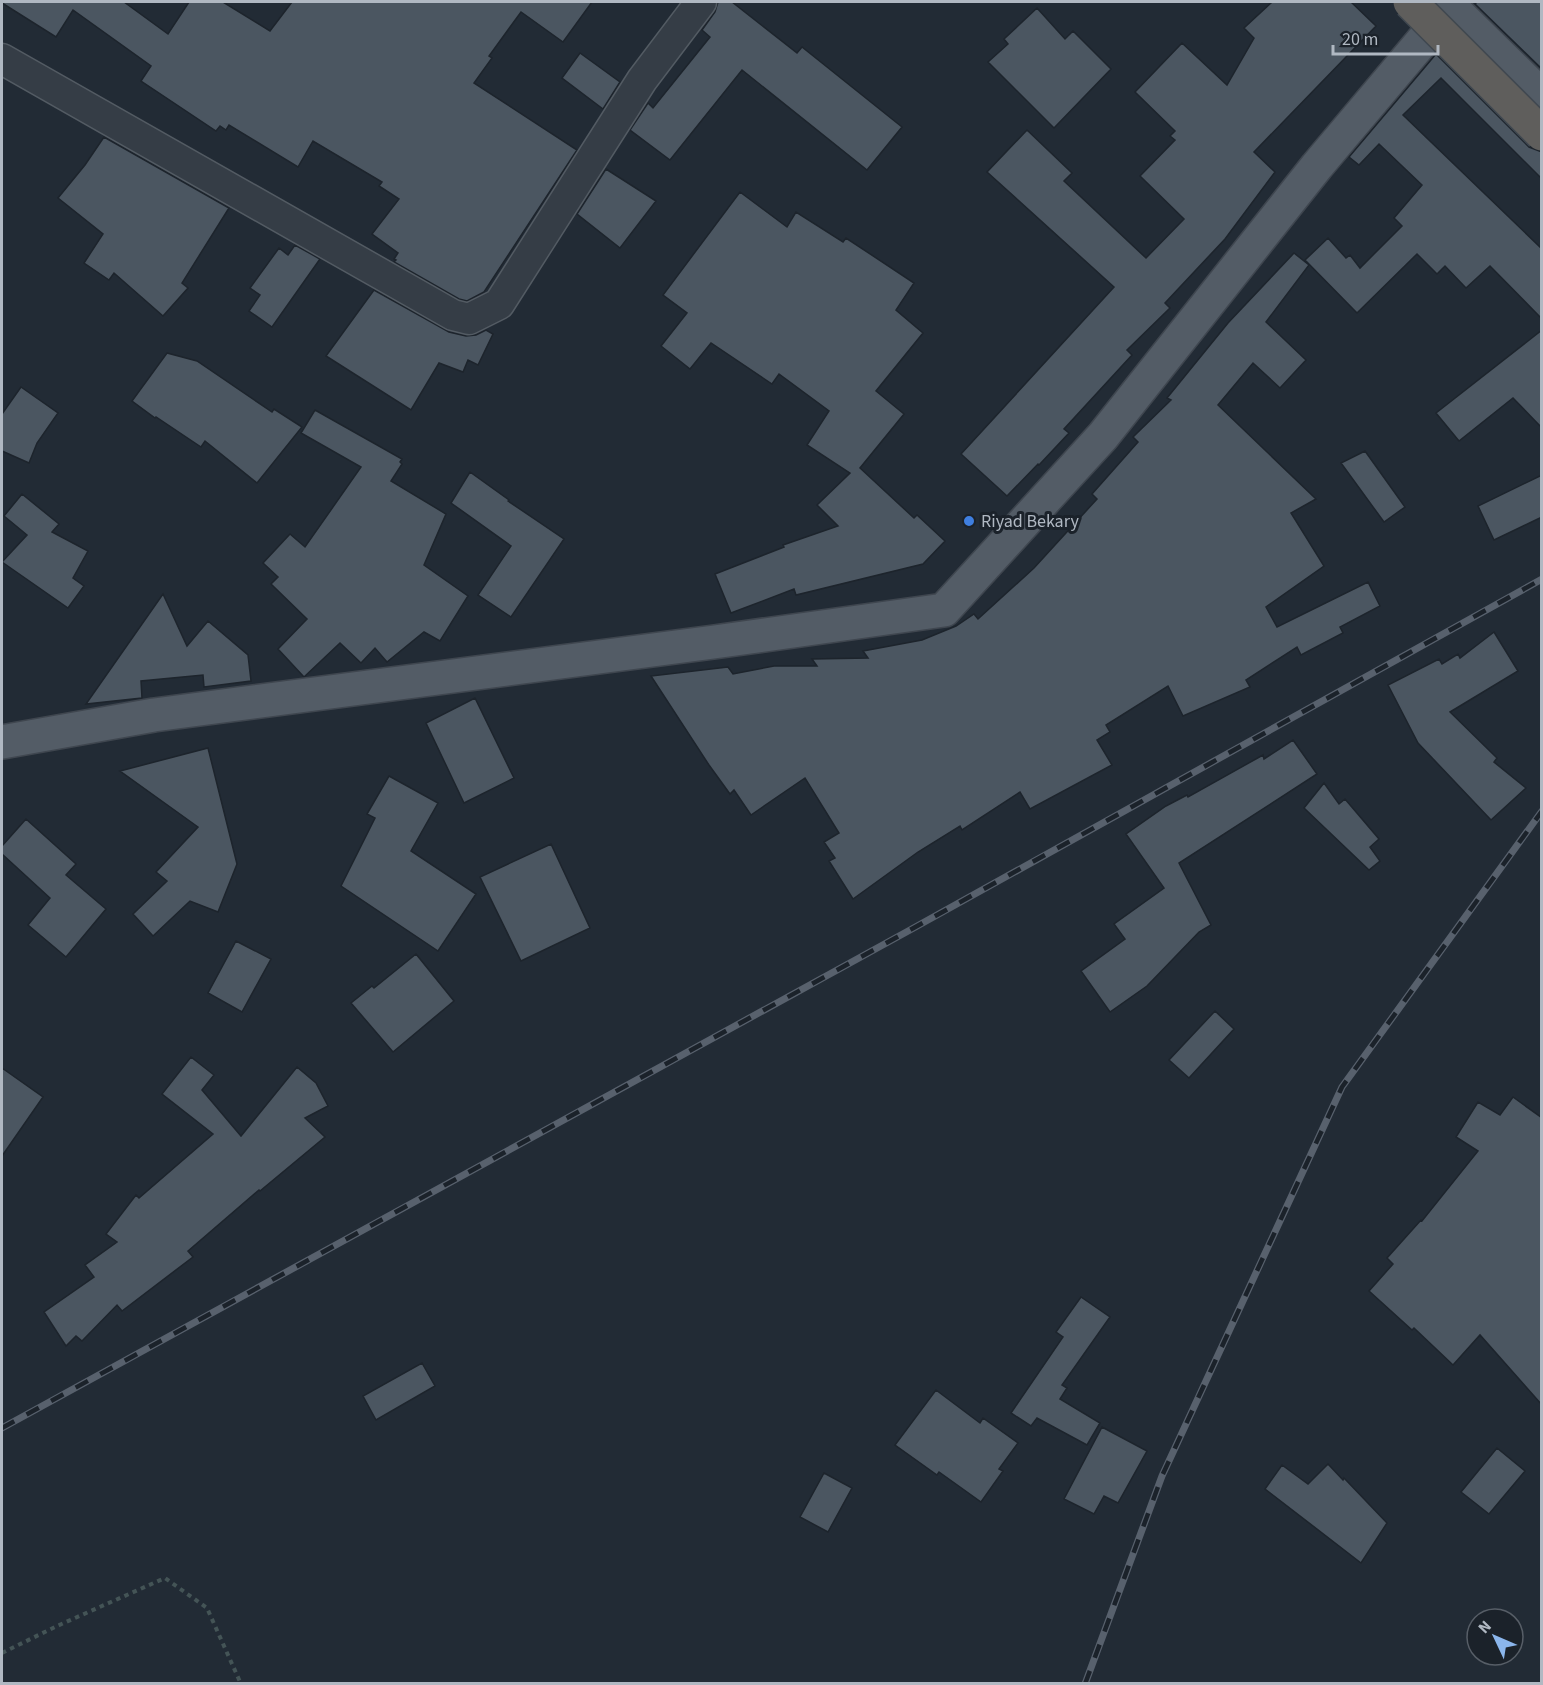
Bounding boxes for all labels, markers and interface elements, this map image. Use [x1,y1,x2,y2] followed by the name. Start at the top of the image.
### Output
[1333,18,1438,56] scale bar
[1342,27,1378,52] text: 20 m
[981,509,1079,534] place label: Riyad Bekary
[962,514,976,528] marker: Riyad Bekary
[1465,1607,1525,1667] north arrow
[1473,1616,1497,1639] text: N

